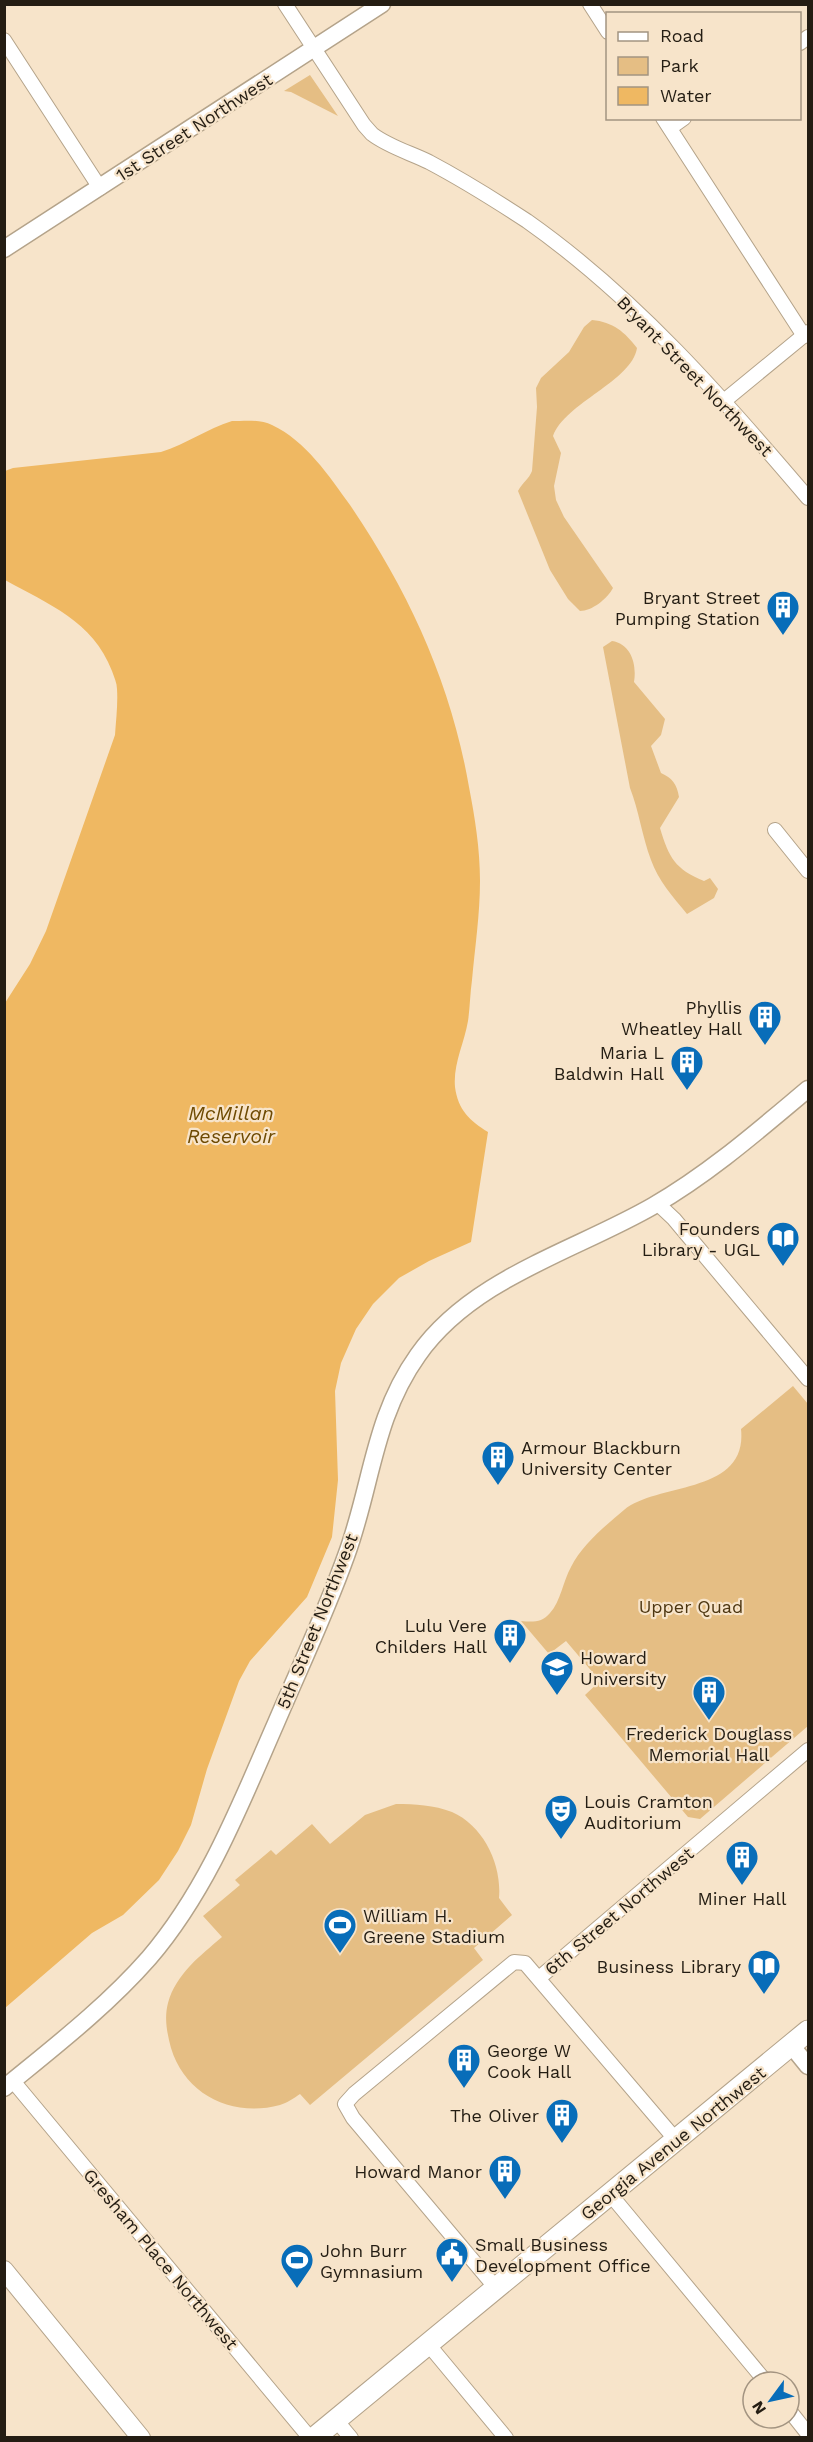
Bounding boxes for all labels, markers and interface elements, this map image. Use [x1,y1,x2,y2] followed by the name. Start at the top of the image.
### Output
[606,12,801,120] legend
[660,25,704,46] text: Road
[660,55,699,76] text: Park
[112,68,276,185] street label: 1st Street Northwest
[660,85,712,106] text: Water
[613,291,777,461] street label: Bryant Street Northwest
[615,587,760,629] place label: Bryant Street Pumping Station
[765,589,801,636] building icon: Bryant Street Pumping Station
[621,997,742,1039] place label: Phyllis Wheatley Hall
[747,999,783,1046] building icon: Phyllis Wheatley Hall
[554,1042,664,1084] place label: Maria L Baldwin Hall
[669,1044,705,1091] building icon: Maria L Baldwin Hall
[187,1101,276,1148] water label: McMillan Reservoir
[642,1218,760,1260] place label: Founders Library - UGL
[765,1220,801,1267] library icon: Founders Library - UGL
[521,1437,681,1479] place label: Armour Blackburn University Center
[480,1439,516,1486] building icon: Armour Blackburn University Center
[272,1530,362,1712] street label: 5th Street Northwest
[639,1596,743,1617] park label: Upper Quad
[375,1615,487,1657] place label: Lulu Vere Childers Hall
[492,1617,528,1664] building icon: Lulu Vere Childers Hall
[580,1647,667,1689] place label: Howard University
[539,1649,575,1696] school or university icon: Howard University
[691,1674,727,1721] building icon: Frederick Douglass Memorial Hall
[626,1723,792,1765] place label: Frederick Douglass Memorial Hall
[584,1791,713,1833] place label: Louis Cramton Auditorium
[543,1793,579,1840] theatre icon: Louis Cramton Auditorium
[724,1839,760,1886] building icon: Miner Hall
[540,1842,698,1979] street label: 6th Street Northwest
[697,1888,787,1909] place label: Miner Hall
[363,1905,505,1947] place label: William H. Greene Stadium
[322,1907,358,1954] sports icon: William H. Greene Stadium
[746,1948,782,1995] library icon: Business Library
[596,1956,742,1977] place label: Business Library
[487,2040,572,2082] place label: George W Cook Hall
[446,2042,482,2089] building icon: George W Cook Hall
[576,2062,770,2224] street label: Georgia Avenue Northwest
[544,2097,580,2144] building icon: The Oliver
[450,2105,539,2126] place label: The Oliver
[487,2153,523,2200] building icon: Howard Manor
[354,2161,482,2182] place label: Howard Manor
[79,2164,243,2354] street label: Gresham Place Northwest
[475,2234,651,2276] place label: Small Business Development Office
[434,2236,470,2283] public building icon: Small Business Development Office
[320,2240,423,2282] place label: John Burr Gymnasium
[279,2242,315,2289] sports icon: John Burr Gymnasium
[741,2370,801,2430] north arrow
[748,2398,770,2418] text: N

